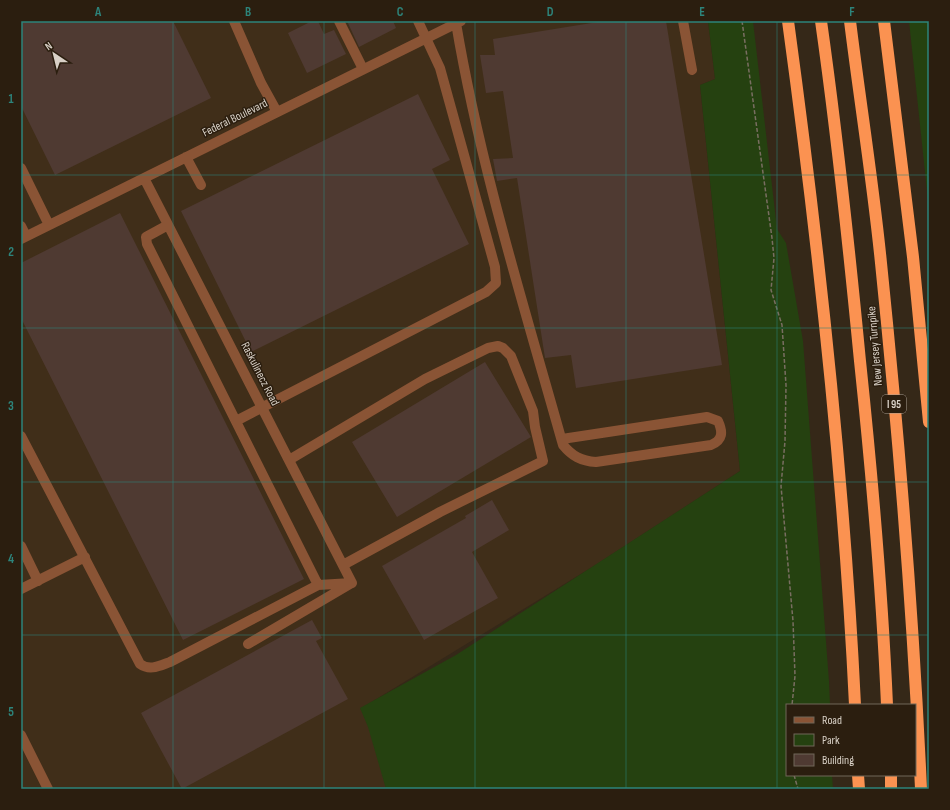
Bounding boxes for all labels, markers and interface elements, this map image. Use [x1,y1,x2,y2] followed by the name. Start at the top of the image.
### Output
[94,4,102,20] text: A
[245,4,251,20] text: B
[397,4,404,20] text: C
[547,4,554,20] text: D
[699,4,705,20] text: E
[849,4,855,20] text: F
[34,34,74,74] north arrow
[42,39,55,53] text: N
[8,91,14,107] text: 1
[200,96,270,140] street label: Federal Boulevard
[8,244,14,260] text: 2
[864,305,886,386] street label: New Jersey Turnpike
[238,340,282,408] street label: Raskulinecz Road
[882,395,906,413] road number: I 95
[8,398,14,414] text: 3
[8,551,14,567] text: 4
[8,704,14,720] text: 5
[786,704,916,776] legend
[822,713,842,728] text: Road
[822,733,840,748] text: Park
[822,753,854,768] text: Building

